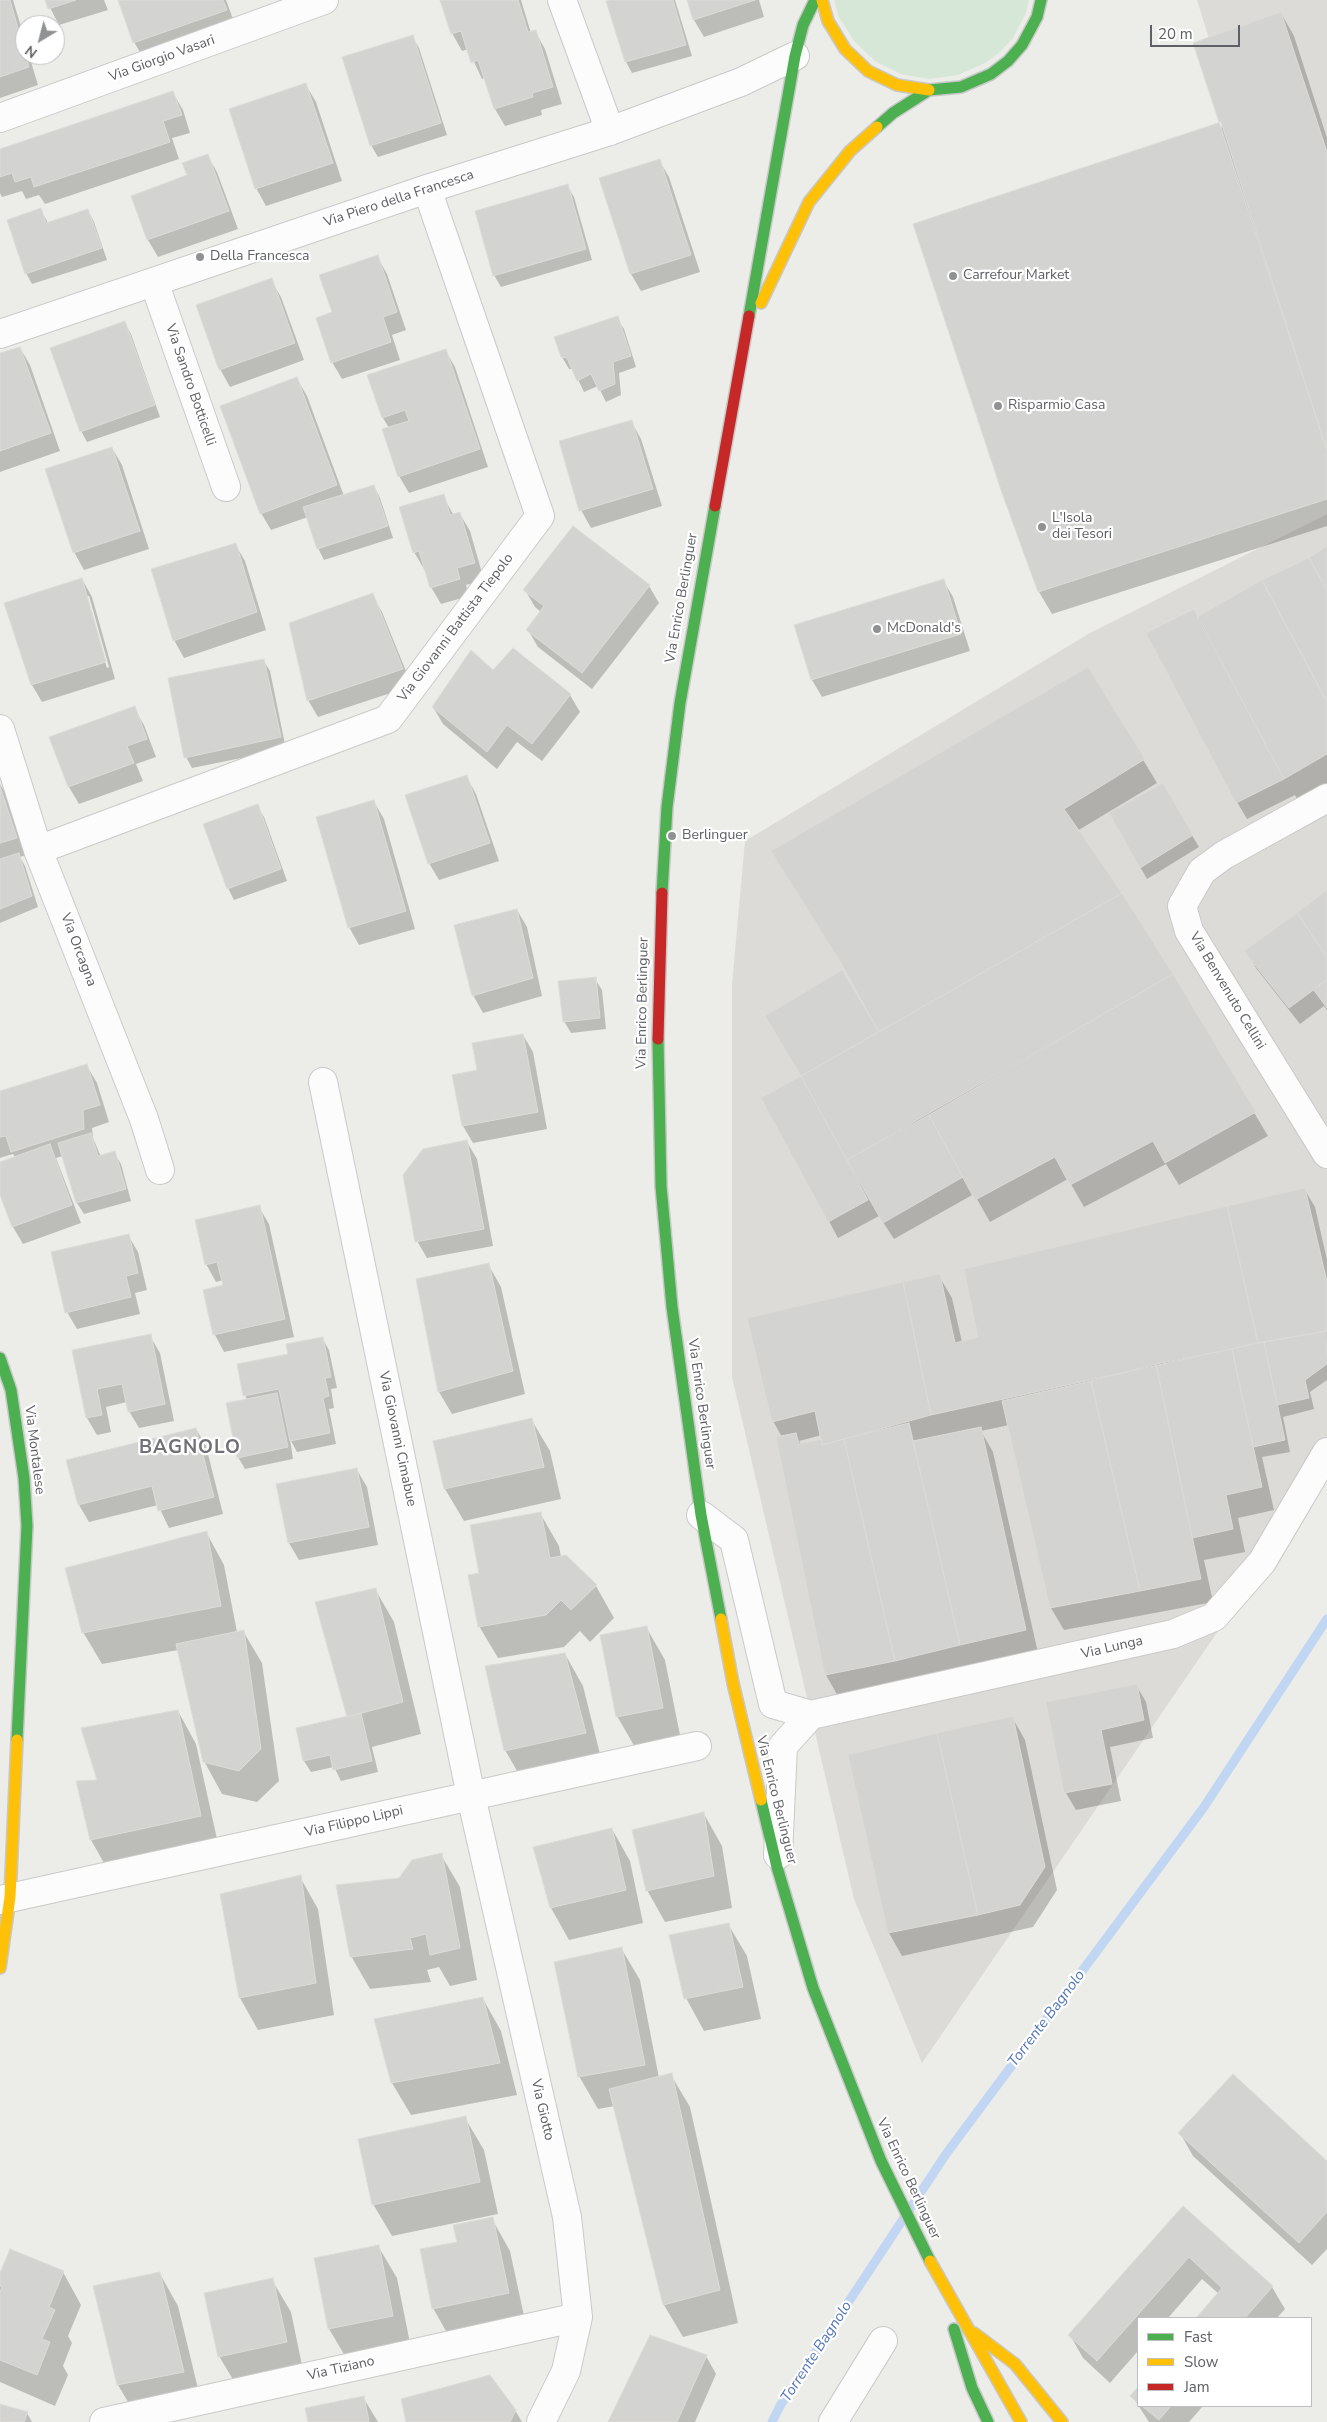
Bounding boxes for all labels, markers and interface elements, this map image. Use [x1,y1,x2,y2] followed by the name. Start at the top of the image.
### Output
[15,15,65,65] north arrow
[1152,15,1242,47] scale bar
[1158,24,1193,44] text: 20 m
[107,32,217,86] street label: Via Giorgio Vasari
[21,41,41,62] text: N
[322,167,476,231] street label: Via Piero della Francesca
[210,249,309,265] place label: Della Francesca
[194,251,206,263] marker: Della Francesca
[963,268,1069,284] place label: Carrefour Market
[947,270,959,282] marker: Carrefour Market
[161,322,219,448] street label: Via Sandro Botticelli
[1008,398,1105,414] place label: Risparmio Casa
[992,400,1004,412] marker: Risparmio Casa
[1052,511,1112,544] place label: L'Isola dei Tesori
[1036,521,1048,533] marker: L'Isola dei Tesori
[662,532,702,664] street label: Via Enrico Berlinguer
[395,550,517,706] street label: Via Giovanni Battista Tiepolo
[887,621,961,637] place label: McDonald's
[871,623,883,635] marker: McDonald's
[682,828,748,844] place label: Berlinguer
[666,830,678,842] marker: Berlinguer
[56,911,100,989] street label: Via Orcagna
[1185,929,1269,1053] street label: Via Benvenuto Cellini
[633,937,653,1069] street label: Via Enrico Berlinguer
[684,1338,718,1470] street label: Via Enrico Berlinguer
[374,1370,420,1508] street label: Via Giovanni Cimabue
[20,1404,48,1496] street label: Via Montalese
[138,1437,242,1459] district label: BAGNOLO
[1080,1633,1144,1663] street label: Via Lunga
[752,1734,800,1866] street label: Via Enrico Berlinguer
[303,1803,405,1841] street label: Via Filippo Lippi
[1005,1967,1089,2071] water label: Torrente Bagnolo
[527,2078,557,2142] street label: Via Giotto
[873,2116,943,2242] street label: Via Enrico Berlinguer
[778,2298,856,2406] water label: Torrente Bagnolo
[1137,2317,1312,2407] legend
[1184,2327,1212,2347] text: Fast
[1184,2352,1218,2372] text: Slow
[306,2353,376,2385] street label: Via Tiziano
[1184,2377,1210,2397] text: Jam

